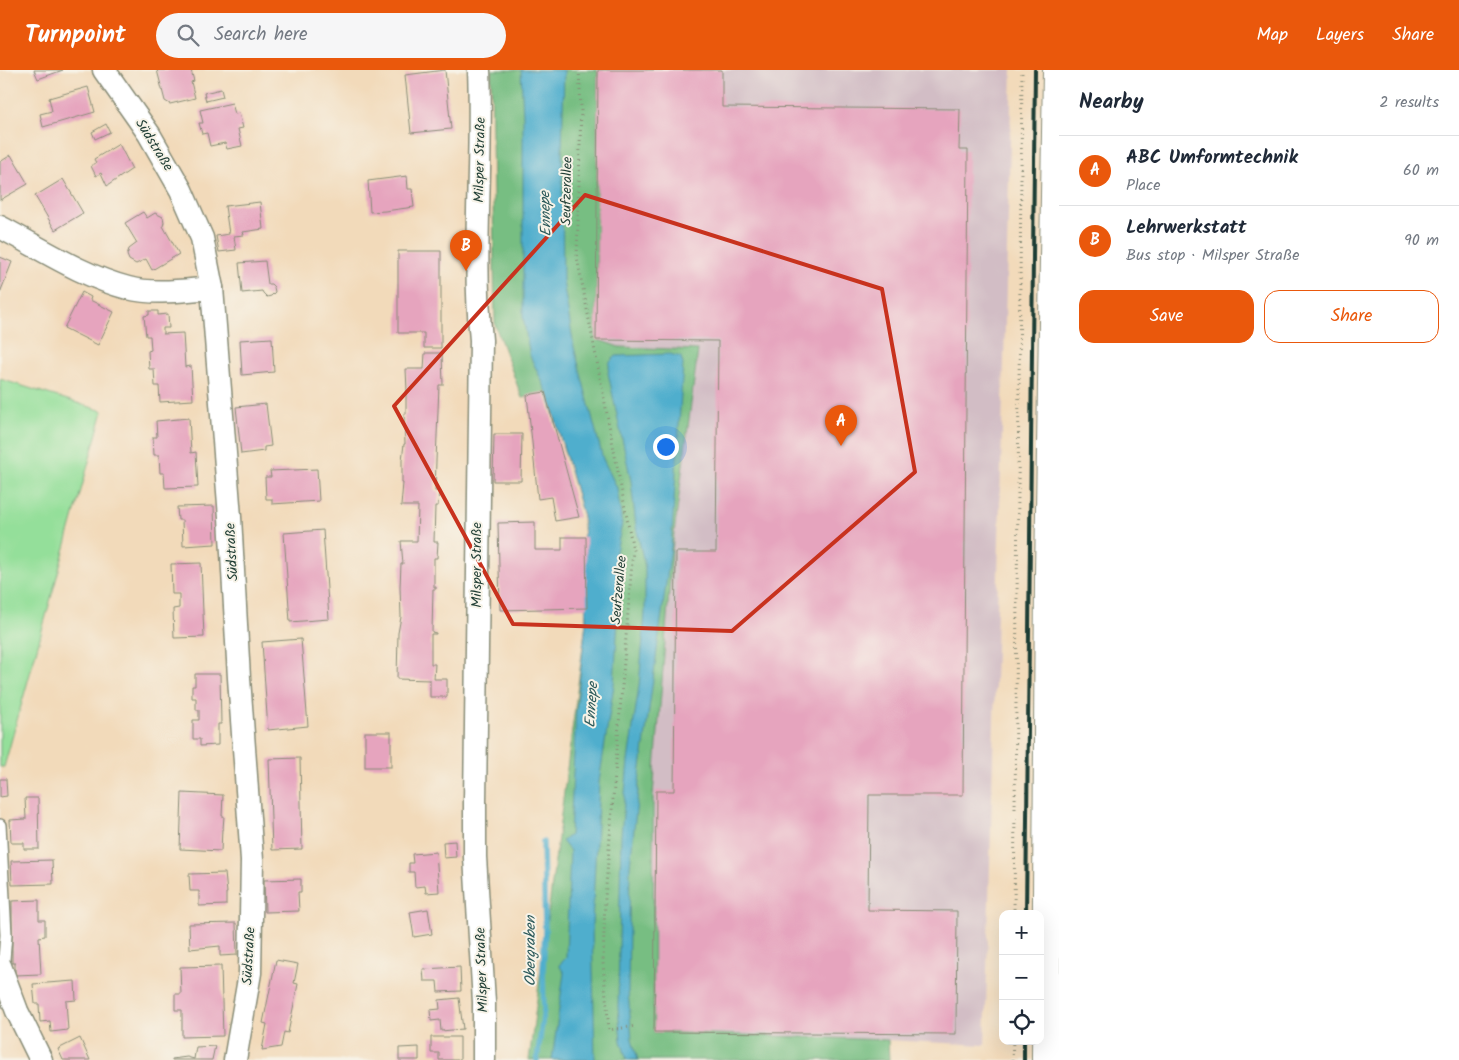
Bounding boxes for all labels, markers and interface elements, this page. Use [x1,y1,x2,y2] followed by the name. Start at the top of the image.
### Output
[156,13,506,58] search box
[25,16,126,55] text: Turnpoint
[214,20,308,50] text: Search here
[174,21,202,49] icon: search
[1257,21,1288,50] text: Map
[1316,21,1364,50] text: Layers
[1392,21,1434,50] text: Share
[1079,86,1144,119] text: Nearby
[1379,90,1439,115] text: 2 results
[129,114,179,176] street label: Südstraße
[468,116,492,203] street label: Milsper Straße
[1126,143,1298,173] text: ABC Umformtechnik
[555,156,579,226] street label: Seufzerallee
[1090,158,1100,183] text: A
[1403,158,1439,183] text: 60 m
[1126,173,1160,198] text: Place
[533,190,559,237] water label: Ennepe
[1126,213,1247,243] text: Lehrwerkstatt
[1090,228,1100,253] text: B
[1404,228,1439,253] text: 90 m
[450,230,482,271] pin: B
[1126,243,1299,268] text: Bus stop · Milsper Straße
[1079,290,1254,343] button: Save
[1264,290,1439,343] button: Share
[825,405,857,446] pin: A
[653,434,679,460] your location
[219,522,245,582] street label: Südstraße
[466,522,488,608] street label: Milsper Straße
[605,554,633,625] street label: Seufzerallee
[578,680,606,729] water label: Ennepe
[999,910,1044,1045] map controls
[999,910,1044,955] button: +
[519,915,543,986] water label: Obergraben
[236,926,262,986] street label: Südstraße
[469,926,494,1013] street label: Milsper Straße
[999,955,1044,1000] button: −
[999,1000,1044,1045] button: locate

